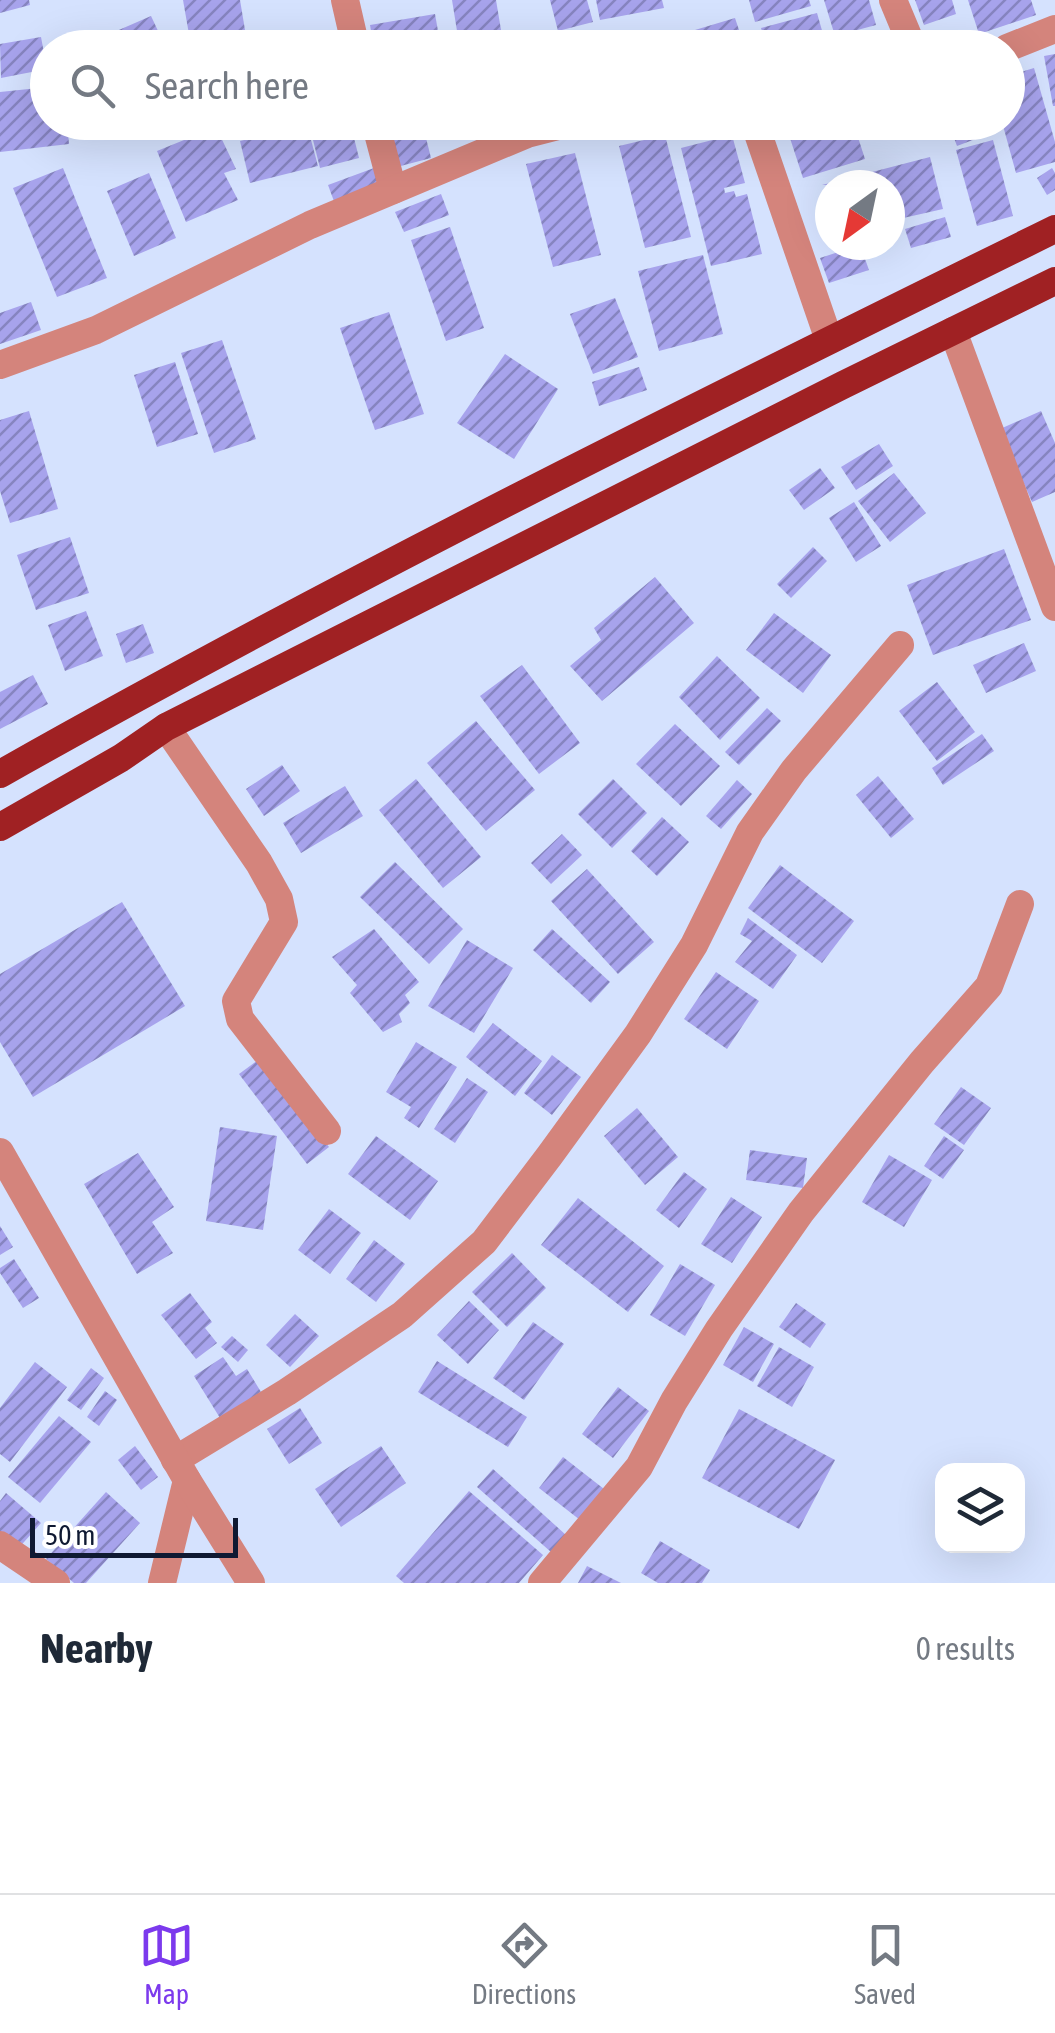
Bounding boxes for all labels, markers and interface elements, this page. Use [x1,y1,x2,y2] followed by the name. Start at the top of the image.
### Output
[30,30,1025,140] search box
[65,58,120,113] icon: search
[145,64,309,107] text: Search here
[815,170,905,260] north arrow
[935,1463,1025,1553] map controls
[935,1463,1025,1553] button: layers
[30,1513,238,1558] scale bar
[45,1519,95,1551] text: 50 m
[40,1624,153,1672] text: Nearby
[916,1630,1015,1667] text: 0 results
[139,1918,194,2010] tab: Map
[472,1918,576,2010] tab: Directions
[854,1918,916,2010] tab: Saved

